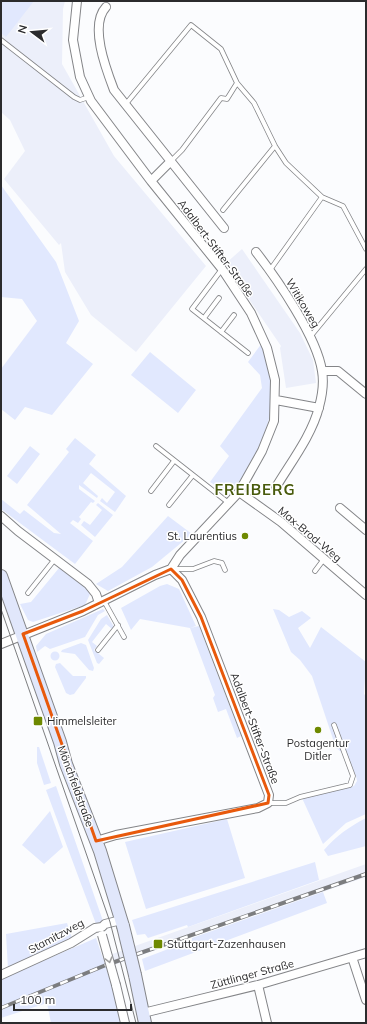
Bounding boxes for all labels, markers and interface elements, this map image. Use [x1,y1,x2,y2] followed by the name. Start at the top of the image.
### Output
[12,12,52,52] north arrow
[15,23,30,35] text: N
[175,197,257,299] street label: Adalbert-Stifter-Straße
[283,276,323,330] street label: Witikoweg
[214,480,296,499] district label: FREIBERG
[275,503,345,565] street label: Max-Brod-Weg
[167,529,237,543] place label: St. Laurentius
[240,531,250,541] marker: St. Laurentius
[227,670,283,786] street label: Adalbert-Stifter-Straße
[47,714,116,728] place label: Himmelsleiter
[32,715,44,727] marker: Himmelsleiter
[313,725,323,735] marker: Postagentur Ditler
[287,736,349,763] place label: Postagentur Ditler
[55,743,97,829] street label: Mönchfeldstraße
[26,915,86,957] street label: Stamitzweg
[167,937,286,951] place label: Stuttgart-Zazenhausen
[152,938,164,950] marker: Stuttgart-Zazenhausen
[104,956,113,963] one-way arrow
[209,956,295,992] street label: Züttlinger Straße
[14,986,131,1012] scale bar
[20,992,55,1007] text: 100 m

